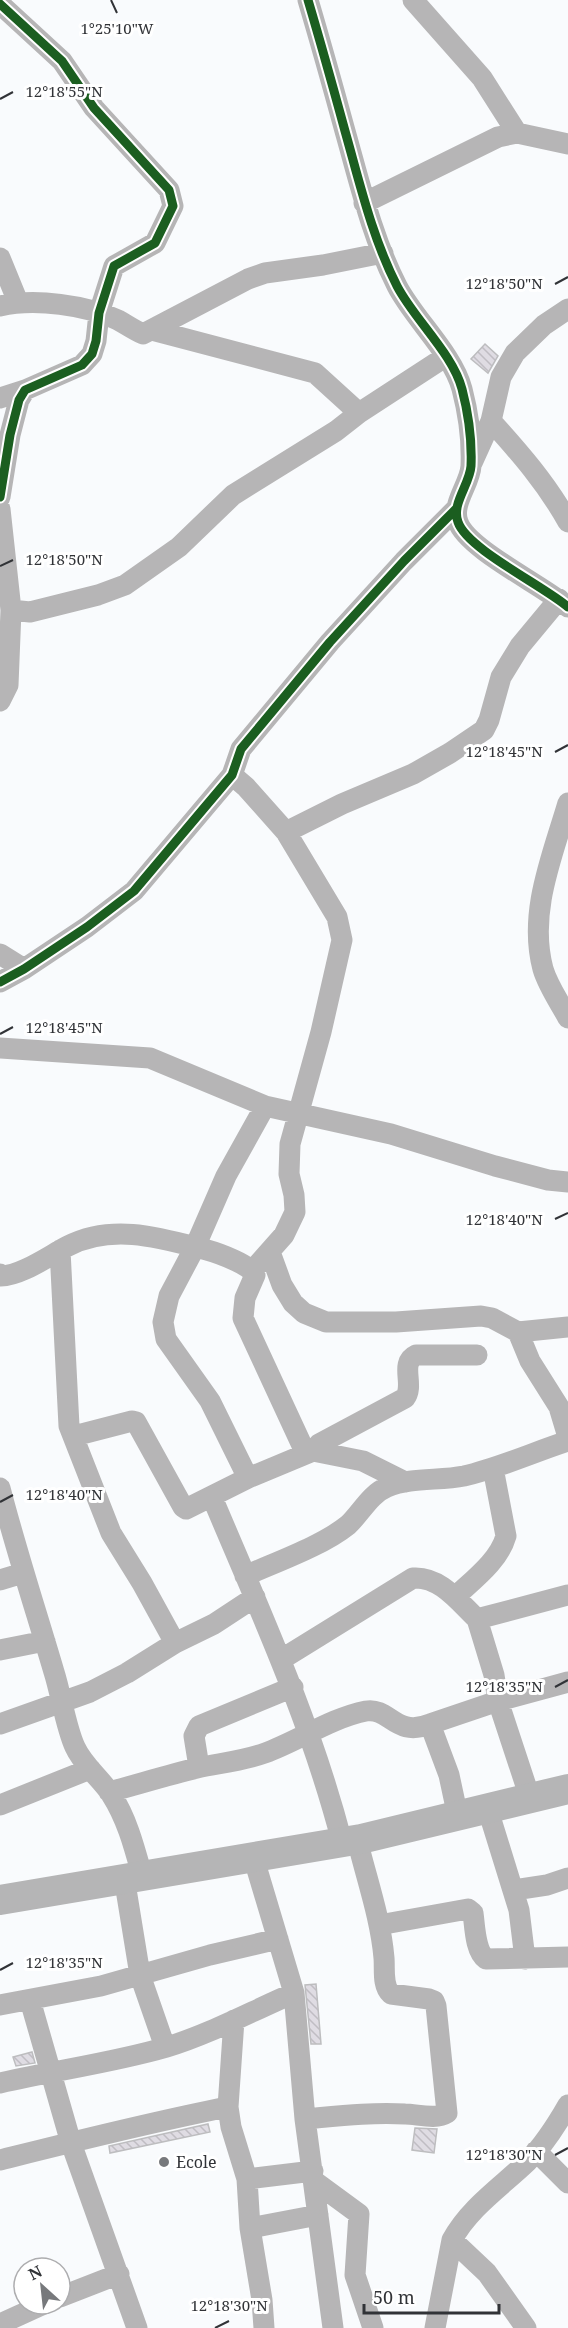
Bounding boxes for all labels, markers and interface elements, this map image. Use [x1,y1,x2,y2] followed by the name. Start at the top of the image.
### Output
[80,18,154,38] text: 1°25'10"W
[25,81,103,101] text: 12°18'55"N
[465,273,543,293] text: 12°18'50"N
[25,549,103,569] text: 12°18'50"N
[465,741,543,761] text: 12°18'45"N
[25,1017,103,1037] text: 12°18'45"N
[465,1209,543,1229] text: 12°18'40"N
[25,1484,103,1504] text: 12°18'40"N
[465,1676,543,1696] text: 12°18'35"N
[25,1952,103,1972] text: 12°18'35"N
[465,2144,543,2164] text: 12°18'30"N
[176,2151,217,2173] place label: Ecole
[157,2155,171,2169] marker: Ecole
[12,2256,72,2316] north arrow
[25,2260,46,2285] text: N
[364,2277,499,2315] scale bar
[373,2285,415,2309] text: 50 m
[190,2295,268,2315] text: 12°18'30"N

